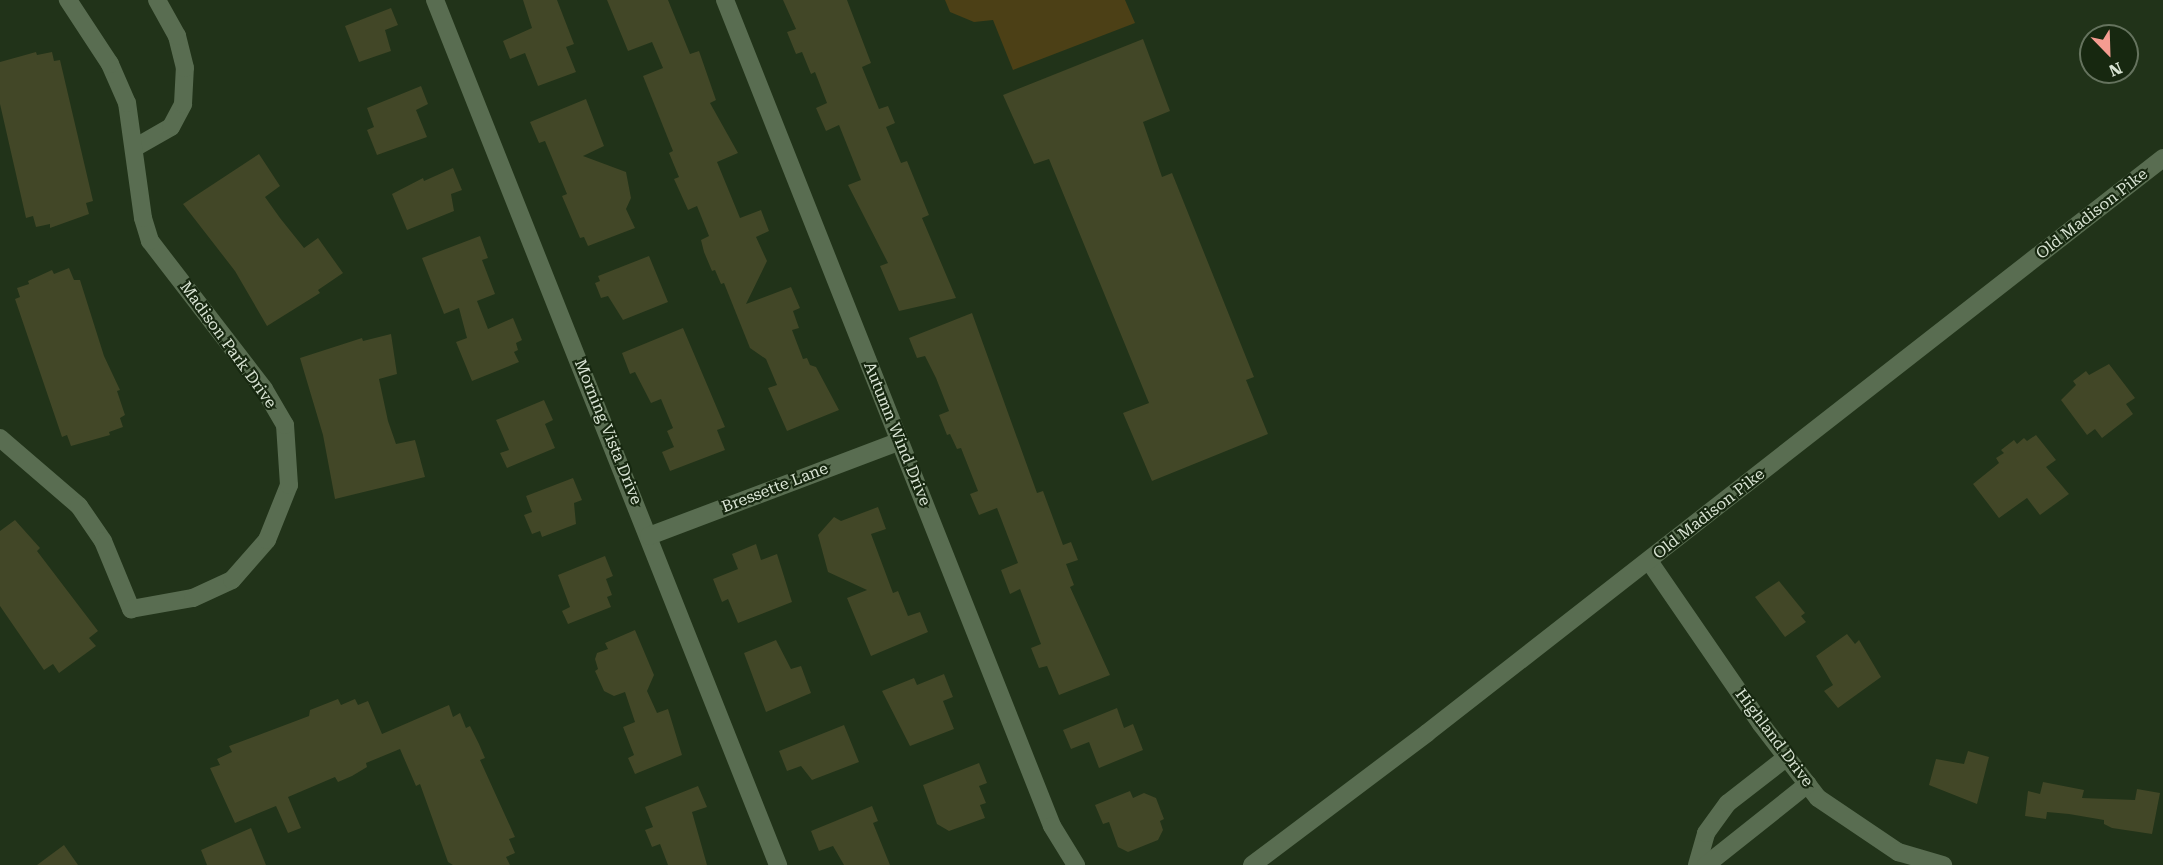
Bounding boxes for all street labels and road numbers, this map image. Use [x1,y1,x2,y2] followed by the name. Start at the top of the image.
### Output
[2032,164,2152,264] street label: Old Madison Pike
[176,278,280,412] street label: Madison Park Drive
[570,357,646,507] street label: Morning Vista Drive
[859,359,935,509] street label: Autumn Wind Drive
[719,459,831,517] street label: Bressette Lane
[1649,464,1769,564] street label: Old Madison Pike
[1731,685,1817,791] street label: Highland Drive

